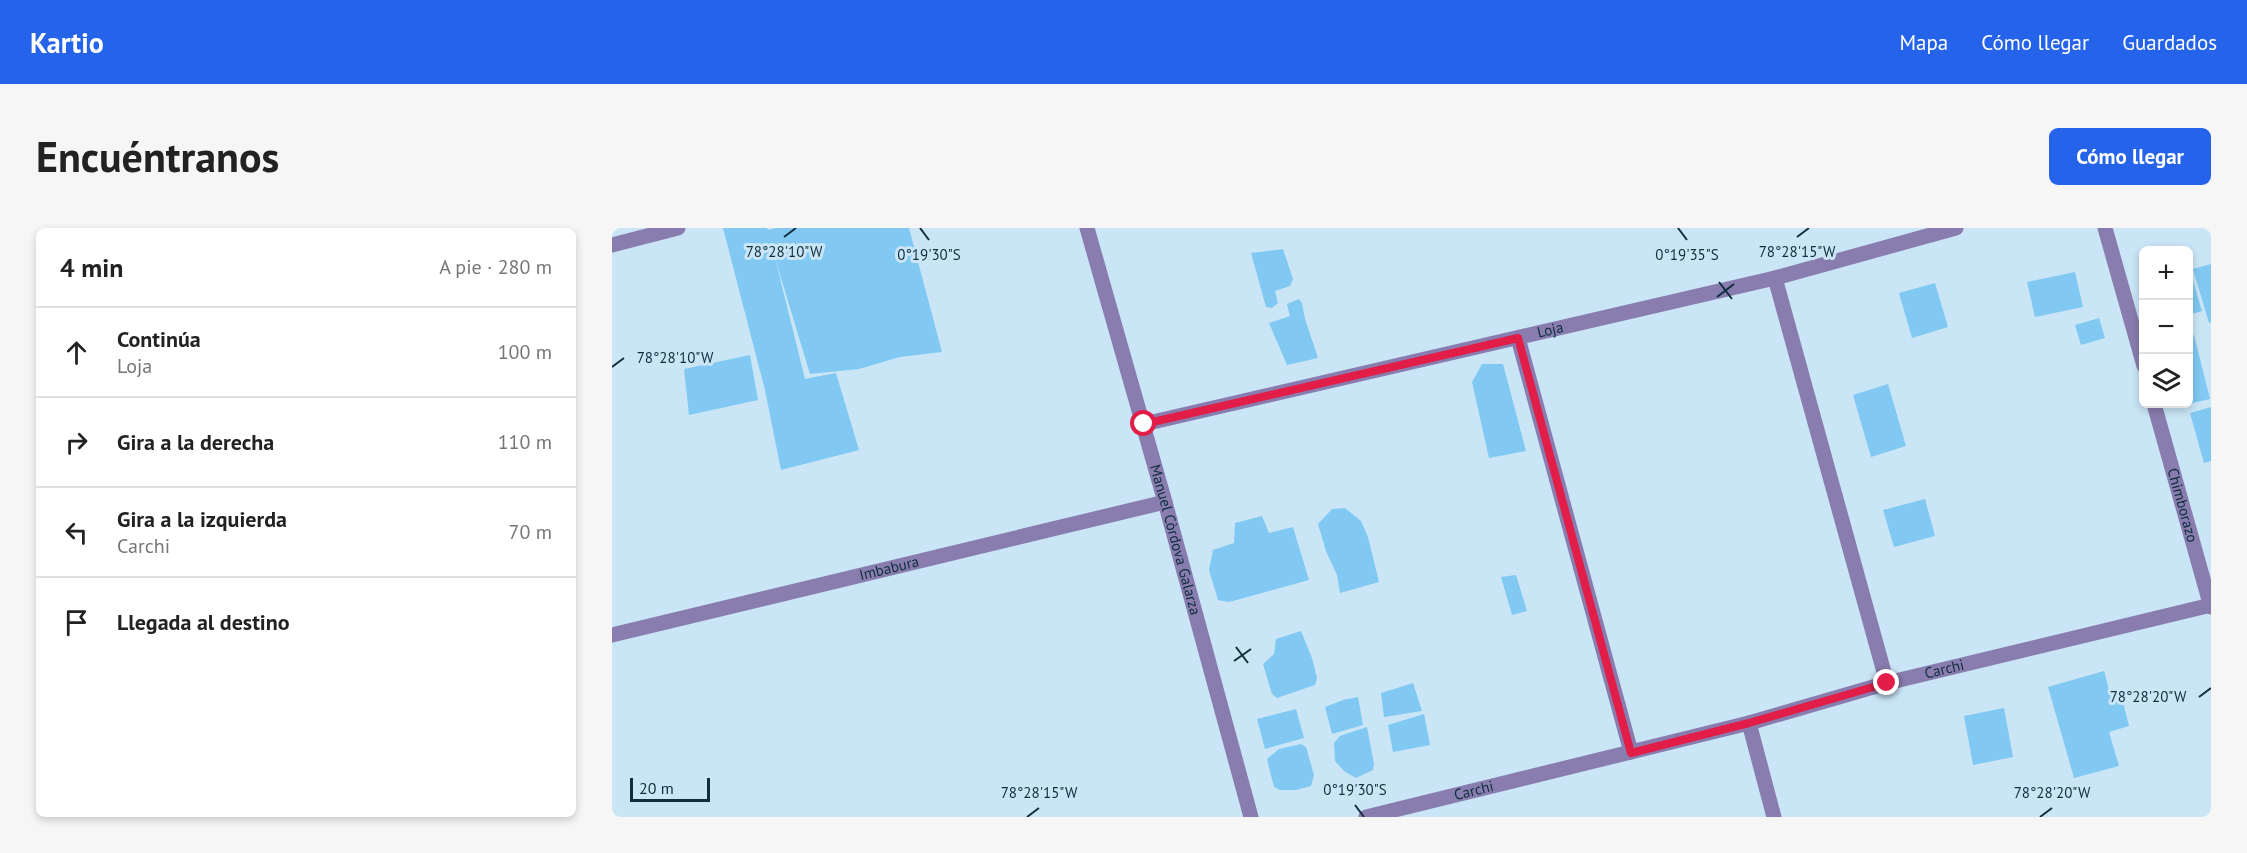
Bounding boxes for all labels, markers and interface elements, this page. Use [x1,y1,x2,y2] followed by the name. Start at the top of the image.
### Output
[30,24,104,61] text: Kartio
[1899,29,1948,56] text: Mapa
[1981,29,2089,56] text: Cómo llegar
[2122,29,2217,56] text: Guardados
[2049,128,2211,185] button: Cómo llegar
[36,129,279,184] text: Encuéntranos
[746,242,823,261] text: 78°28'10"W
[1759,242,1836,261] text: 78°28'15"W
[897,245,961,264] text: 0°19'30"S
[1655,245,1719,264] text: 0°19'35"S
[2139,246,2193,408] map controls
[2139,246,2193,300] button: +
[60,251,123,284] text: 4 min
[439,254,552,280] text: A pie · 280 m
[2139,300,2193,354] button: −
[1535,317,1565,342] street label: Loja
[117,325,201,353] text: Continúa
[60,336,93,369] icon: ahead
[498,339,552,365] text: 100 m
[637,348,714,367] text: 78°28'10"W
[117,353,152,379] text: Loja
[2139,354,2193,408] button: layers
[1130,410,1156,436] route start
[60,426,93,459] icon: right
[117,428,274,456] text: Gira a la derecha
[498,429,552,455] text: 110 m
[1146,462,1205,617] street label: Manuel Còrdova Galarza
[2163,466,2202,544] street label: Chimborazo
[117,505,287,533] text: Gira a la izquierda
[60,516,93,549] icon: left
[509,519,552,545] text: 70 m
[117,533,170,559] text: Carchi
[857,552,921,584] street label: Imbabura
[60,606,93,639] icon: arrive
[117,608,290,636] text: Llegada al destino
[1923,655,1966,683] street label: Carchi
[1873,669,1899,695] route end
[2110,687,2187,706] text: 78°28'20"W
[630,775,710,802] scale bar
[1452,776,1495,804] street label: Carchi
[639,778,674,798] text: 20 m
[1323,780,1387,799] text: 0°19'30"S
[1001,783,1078,802] text: 78°28'15"W
[2014,783,2091,802] text: 78°28'20"W

